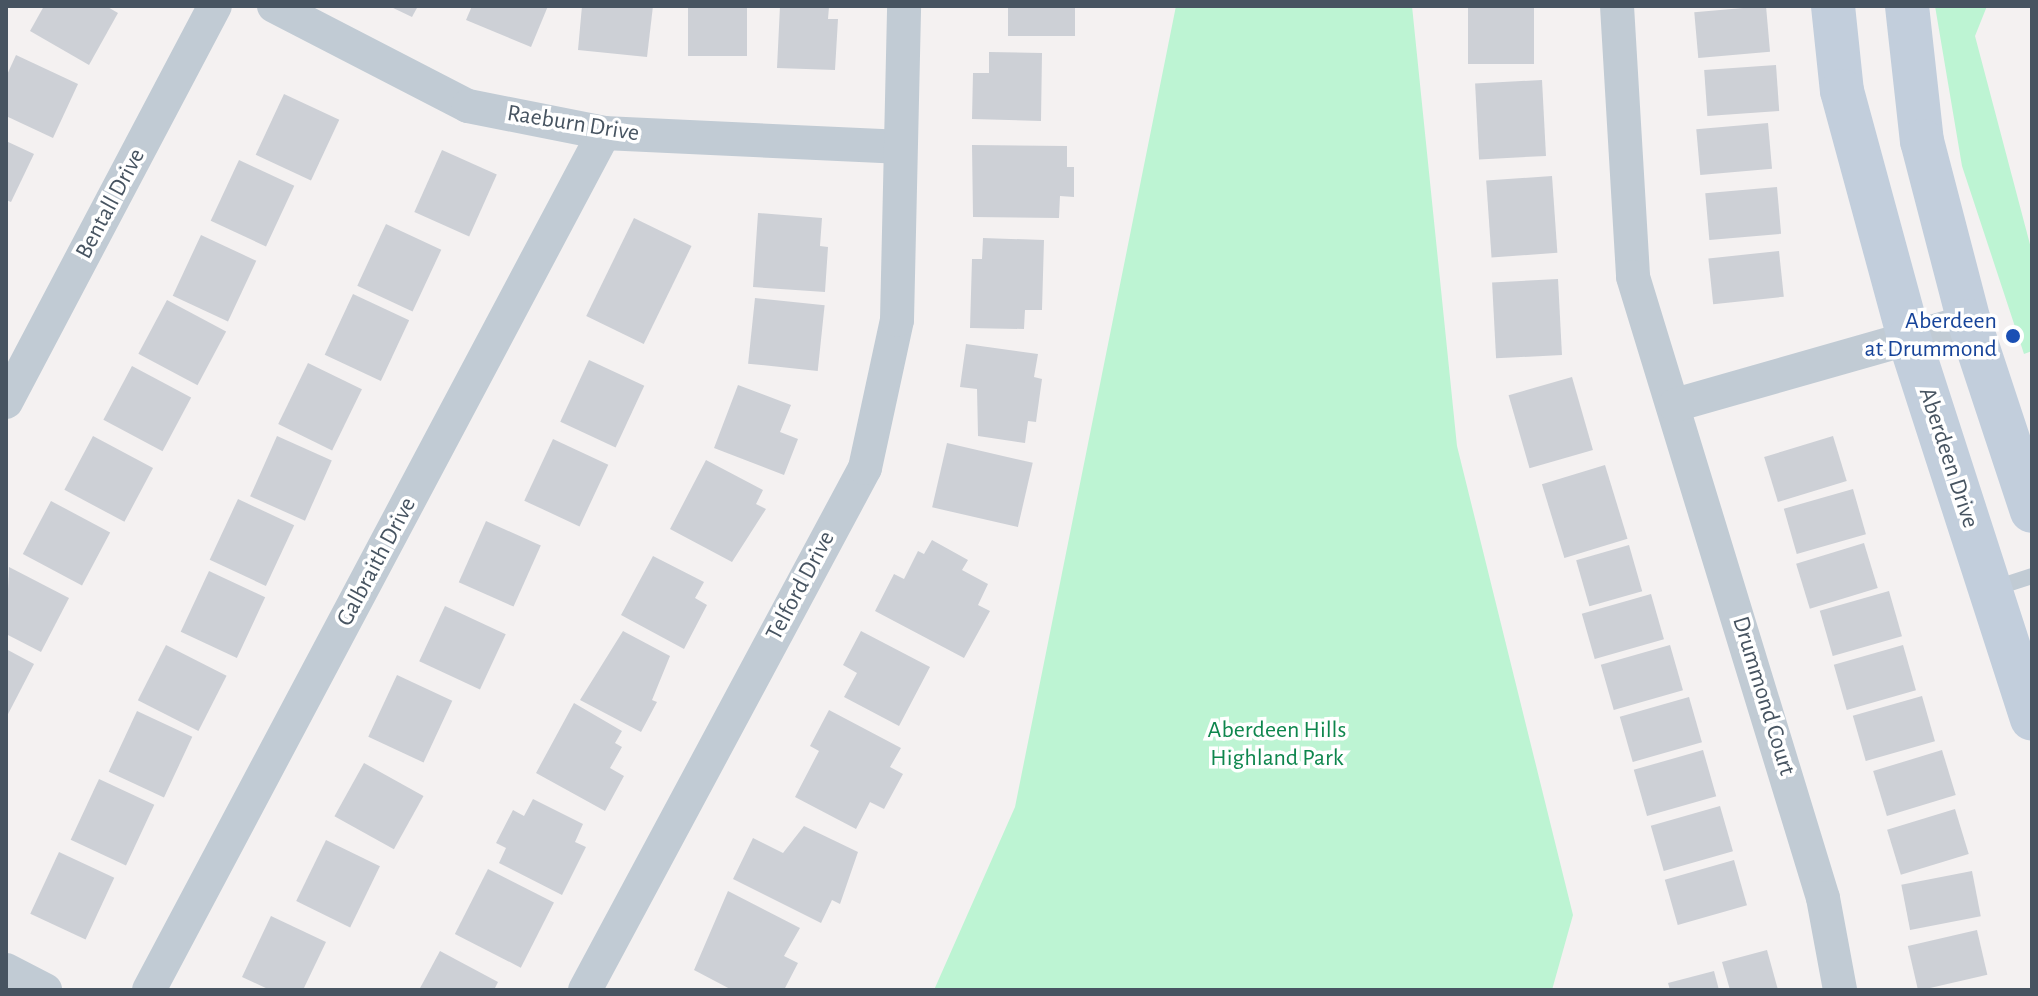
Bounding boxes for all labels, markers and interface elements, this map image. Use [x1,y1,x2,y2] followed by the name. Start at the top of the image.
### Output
[505,99,641,149] street label: Raeburn Drive
[70,144,152,264] street label: Bentall Drive
[1865,308,1997,364] place label: Aberdeen at Drummond
[2004,327,2022,345] marker: Aberdeen at Drummond
[1912,384,1984,532] street label: Aberdeen Drive
[331,493,423,631] street label: Galbraith Drive
[760,526,842,646] street label: Telford Drive
[1725,613,1801,779] street label: Drummond Court
[1208,717,1346,773] park label: Aberdeen Hills Highland Park

